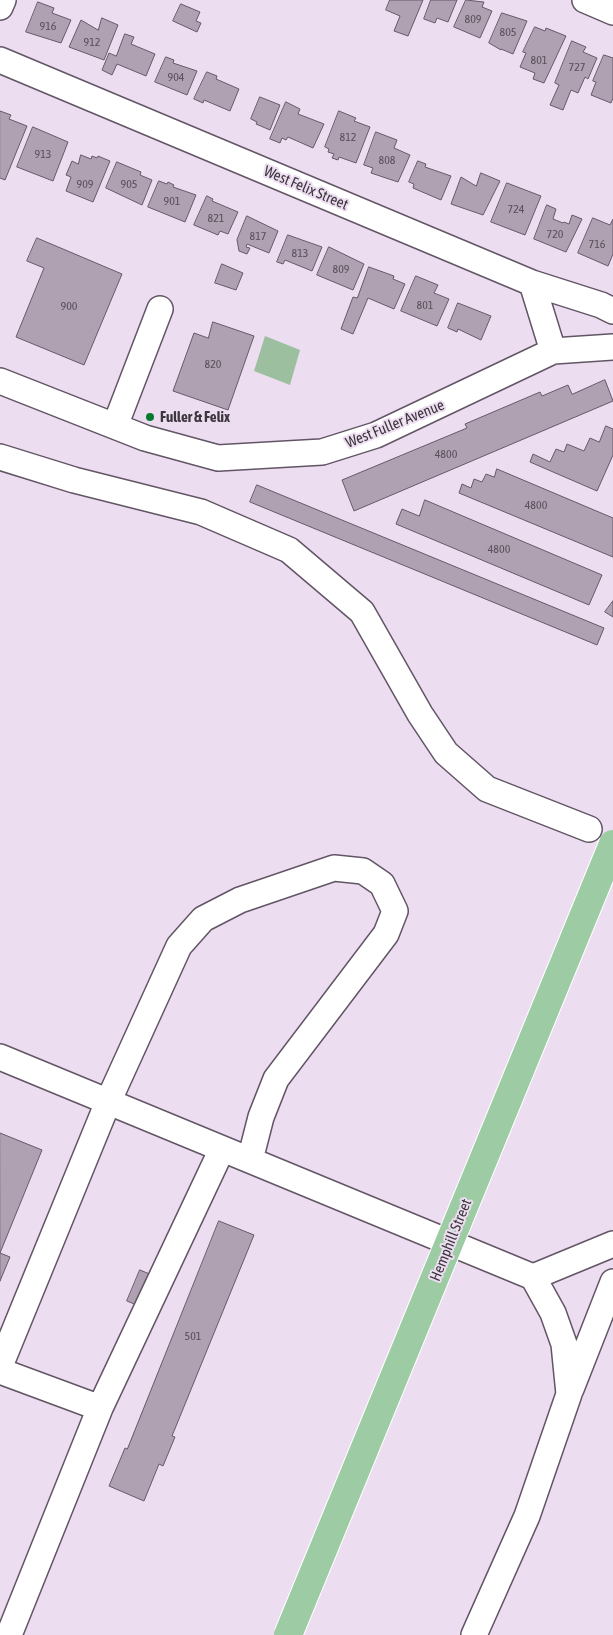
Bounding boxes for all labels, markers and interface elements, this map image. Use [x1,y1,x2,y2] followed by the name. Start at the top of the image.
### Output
[465,12,481,26] house number: 809
[40,19,56,33] house number: 916
[500,25,516,39] house number: 805
[84,35,100,49] house number: 912
[531,53,547,67] house number: 801
[569,60,585,74] house number: 727
[168,70,184,84] house number: 904
[340,130,356,144] house number: 812
[35,147,51,161] house number: 913
[379,153,395,167] house number: 808
[261,162,351,214] street label: West Felix Street
[77,177,93,191] house number: 909
[121,177,137,191] house number: 905
[164,194,180,208] house number: 901
[508,202,524,216] house number: 724
[208,211,224,225] house number: 821
[547,227,563,241] house number: 720
[250,229,266,243] house number: 817
[589,237,605,251] house number: 716
[292,246,308,260] house number: 813
[333,262,349,276] house number: 809
[417,298,433,312] house number: 801
[61,299,77,313] house number: 900
[205,357,221,371] house number: 820
[343,396,447,452] street label: West Fuller Avenue
[160,408,230,426] place label: Fuller & Felix
[144,411,156,423] marker: Fuller & Felix
[435,447,457,461] house number: 4800
[525,498,547,512] house number: 4800
[488,542,510,556] house number: 4800
[426,1196,476,1284] street label: Hemphill Street
[185,1329,201,1343] house number: 501

